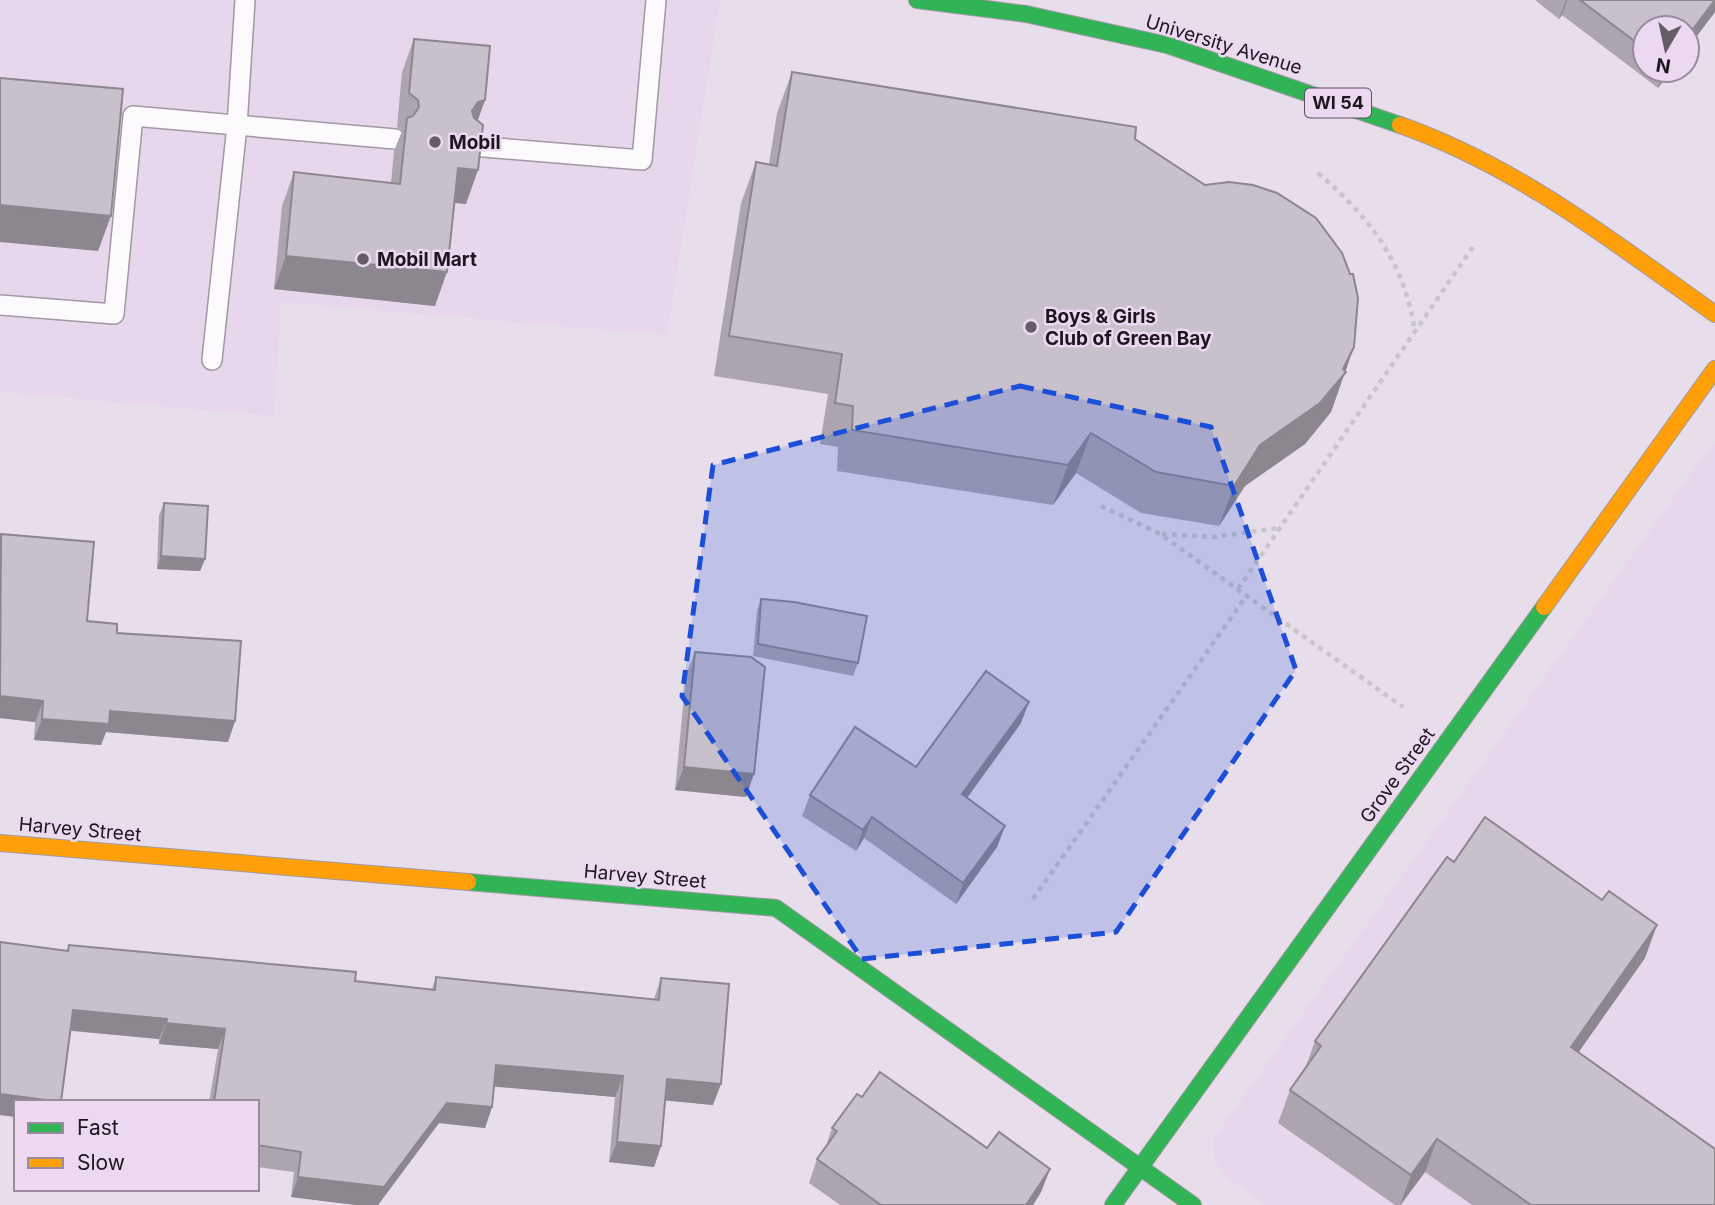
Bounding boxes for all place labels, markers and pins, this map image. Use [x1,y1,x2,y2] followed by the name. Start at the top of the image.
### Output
[449,131,501,154] place label: Mobil
[427,134,443,150] marker: Mobil
[377,248,477,271] place label: Mobil Mart
[355,251,371,267] marker: Mobil Mart
[1045,305,1212,350] place label: Boys & Girls Club of Green Bay
[1023,319,1039,335] marker: Boys & Girls Club of Green Bay

